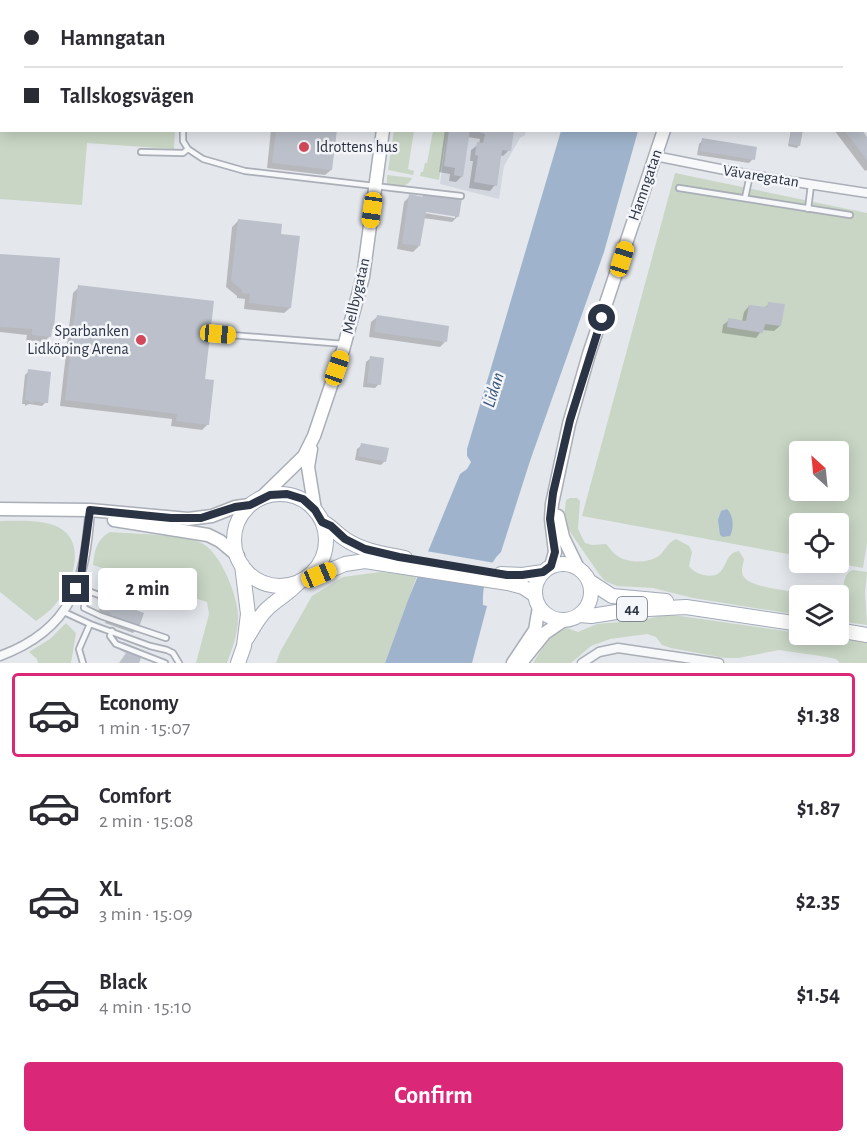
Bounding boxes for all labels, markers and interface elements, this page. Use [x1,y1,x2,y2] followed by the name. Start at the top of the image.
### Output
[60,27,166,49] text: Hamngatan
[60,85,194,107] text: Tallskogsvägen
[316,139,398,155] place label: Idrottens hus
[297,140,311,154] marker: Idrottens hus
[625,147,665,223] street label: Hamngatan
[722,162,800,190] street label: Vävaregatan
[361,191,383,229] car
[608,239,636,279] car
[339,256,374,336] street label: Mellbygatan
[588,304,615,331] route start
[27,323,129,357] place label: Sparbanken Lidköping Arena
[199,323,237,345] car
[134,333,148,347] marker: Sparbanken Lidköping Arena
[323,348,351,388] car
[480,370,508,410] water label: Lidan
[789,441,849,501] north arrow
[789,441,849,645] map controls
[789,513,849,573] button: locate
[299,560,339,590] car
[97,568,196,610] callout: 2 min
[62,575,89,602] route end
[125,579,170,599] text: 2 min
[789,585,849,645] button: layers
[617,597,647,621] road number: 44
[27,688,81,742] icon: car
[99,692,179,714] text: Economy
[797,704,840,726] text: $1.38
[99,718,190,738] text: 1 min · 15:07
[27,781,81,835] icon: car
[99,785,171,807] text: Comfort
[797,797,840,819] text: $1.87
[99,811,194,831] text: 2 min · 15:08
[27,874,81,928] icon: car
[99,878,122,900] text: XL
[796,890,840,912] text: $2.35
[99,904,193,924] text: 3 min · 15:09
[27,967,81,1021] icon: car
[99,971,147,993] text: Black
[797,983,840,1005] text: $1.54
[99,997,192,1017] text: 4 min · 15:10
[24,1062,843,1131] button: Confirm

